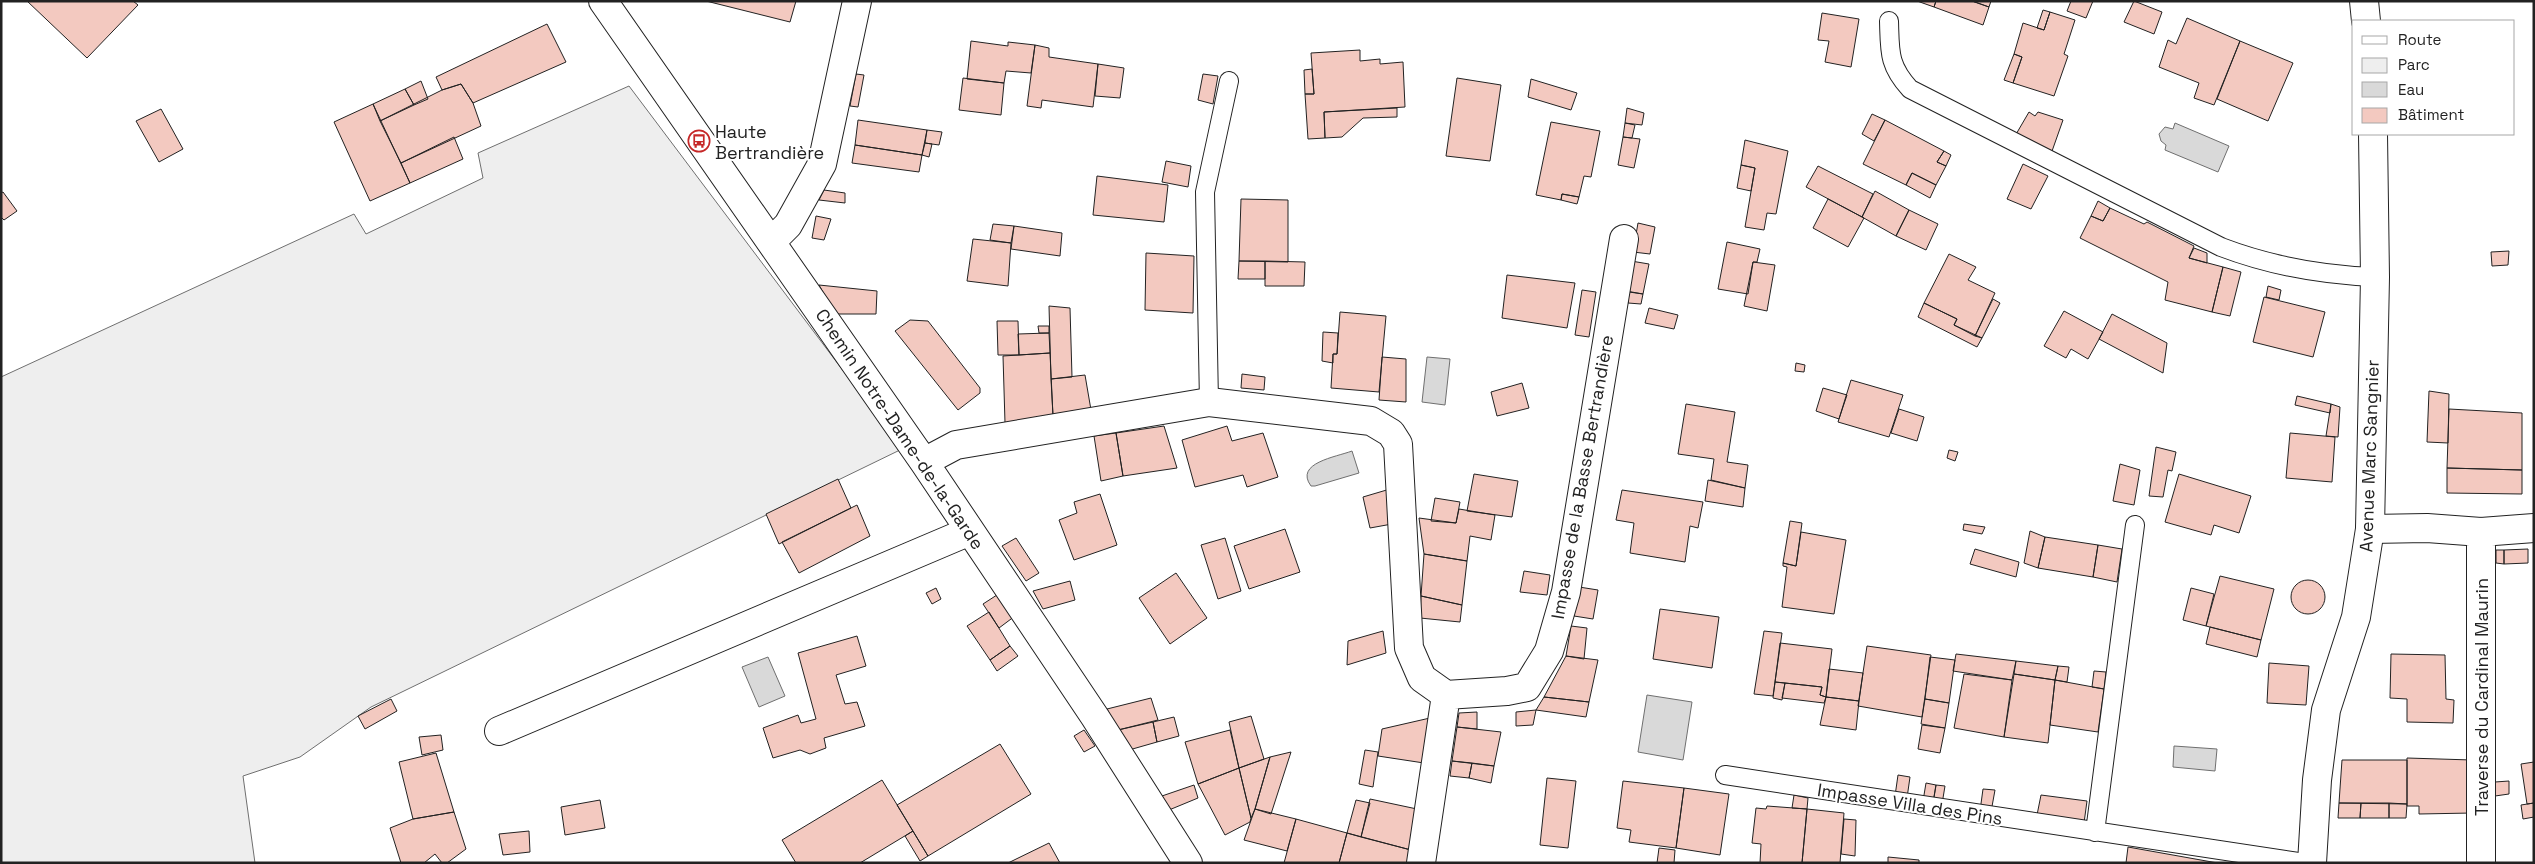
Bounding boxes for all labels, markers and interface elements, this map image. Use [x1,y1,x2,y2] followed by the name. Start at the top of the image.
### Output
[2352,20,2515,135] legend
[2398,30,2442,49] text: Route
[2398,55,2430,74] text: Parc
[2398,80,2424,99] text: Eau
[2398,105,2464,124] text: Bâtiment
[715,120,824,164] place label: Haute Bertrandière
[687,129,711,153] bus stop icon: Haute Bertrandière
[811,304,989,554] street label: Chemin Notre-Dame-de-la-Garde
[1546,333,1618,621] street label: Impasse de la Basse Bertrandière
[2354,359,2384,553] street label: Avenue Marc Sangnier
[2470,578,2493,816] street label: Traverse du Cardinal Maurin
[1816,778,2004,830] street label: Impasse Villa des Pins

